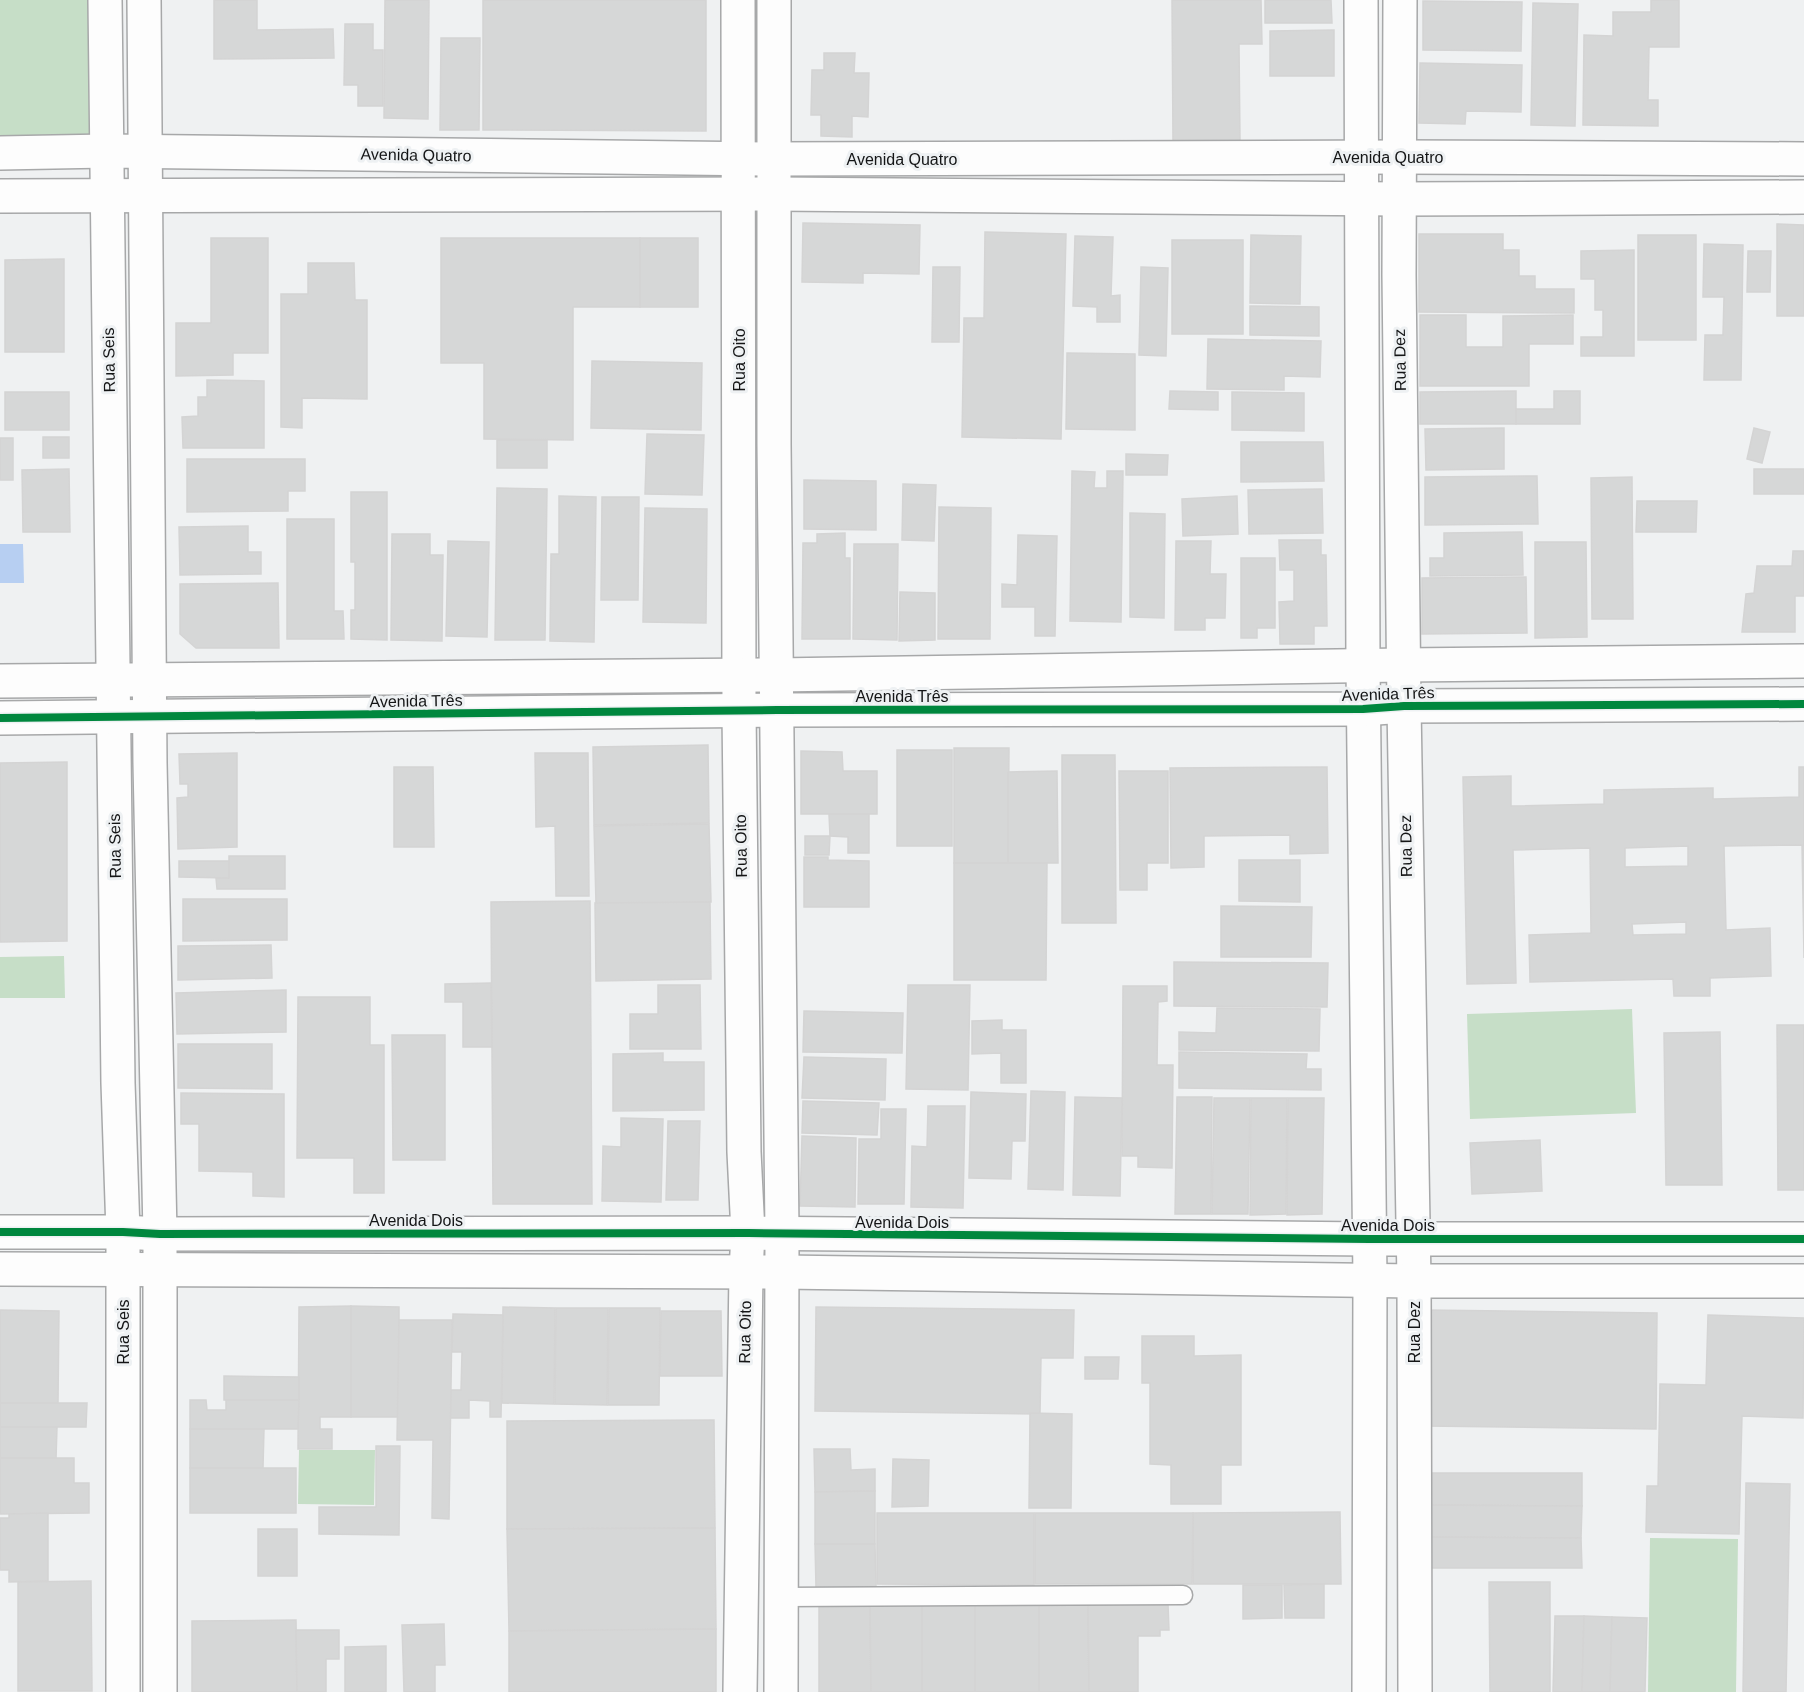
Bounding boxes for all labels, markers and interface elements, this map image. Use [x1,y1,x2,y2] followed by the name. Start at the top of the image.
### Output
[360,146,472,164] street label: Avenida Quatro
[1333,149,1444,166] street label: Avenida Quatro
[847,151,958,168] street label: Avenida Quatro
[100,327,118,393] street label: Rua Seis
[731,328,748,392] street label: Rua Oito
[1391,329,1409,391] street label: Rua Dez
[1341,684,1435,704] street label: Avenida Três
[855,688,949,705] street label: Avenida Três
[369,692,463,710] street label: Avenida Três
[106,813,124,879] street label: Rua Seis
[732,814,750,878] street label: Rua Oito
[1397,815,1415,877] street label: Rua Dez
[369,1212,463,1229] street label: Avenida Dois
[855,1214,949,1231] street label: Avenida Dois
[1341,1217,1435,1234] street label: Avenida Dois
[115,1300,132,1364] street label: Rua Seis
[736,1300,754,1364] street label: Rua Oito
[1406,1301,1423,1363] street label: Rua Dez

